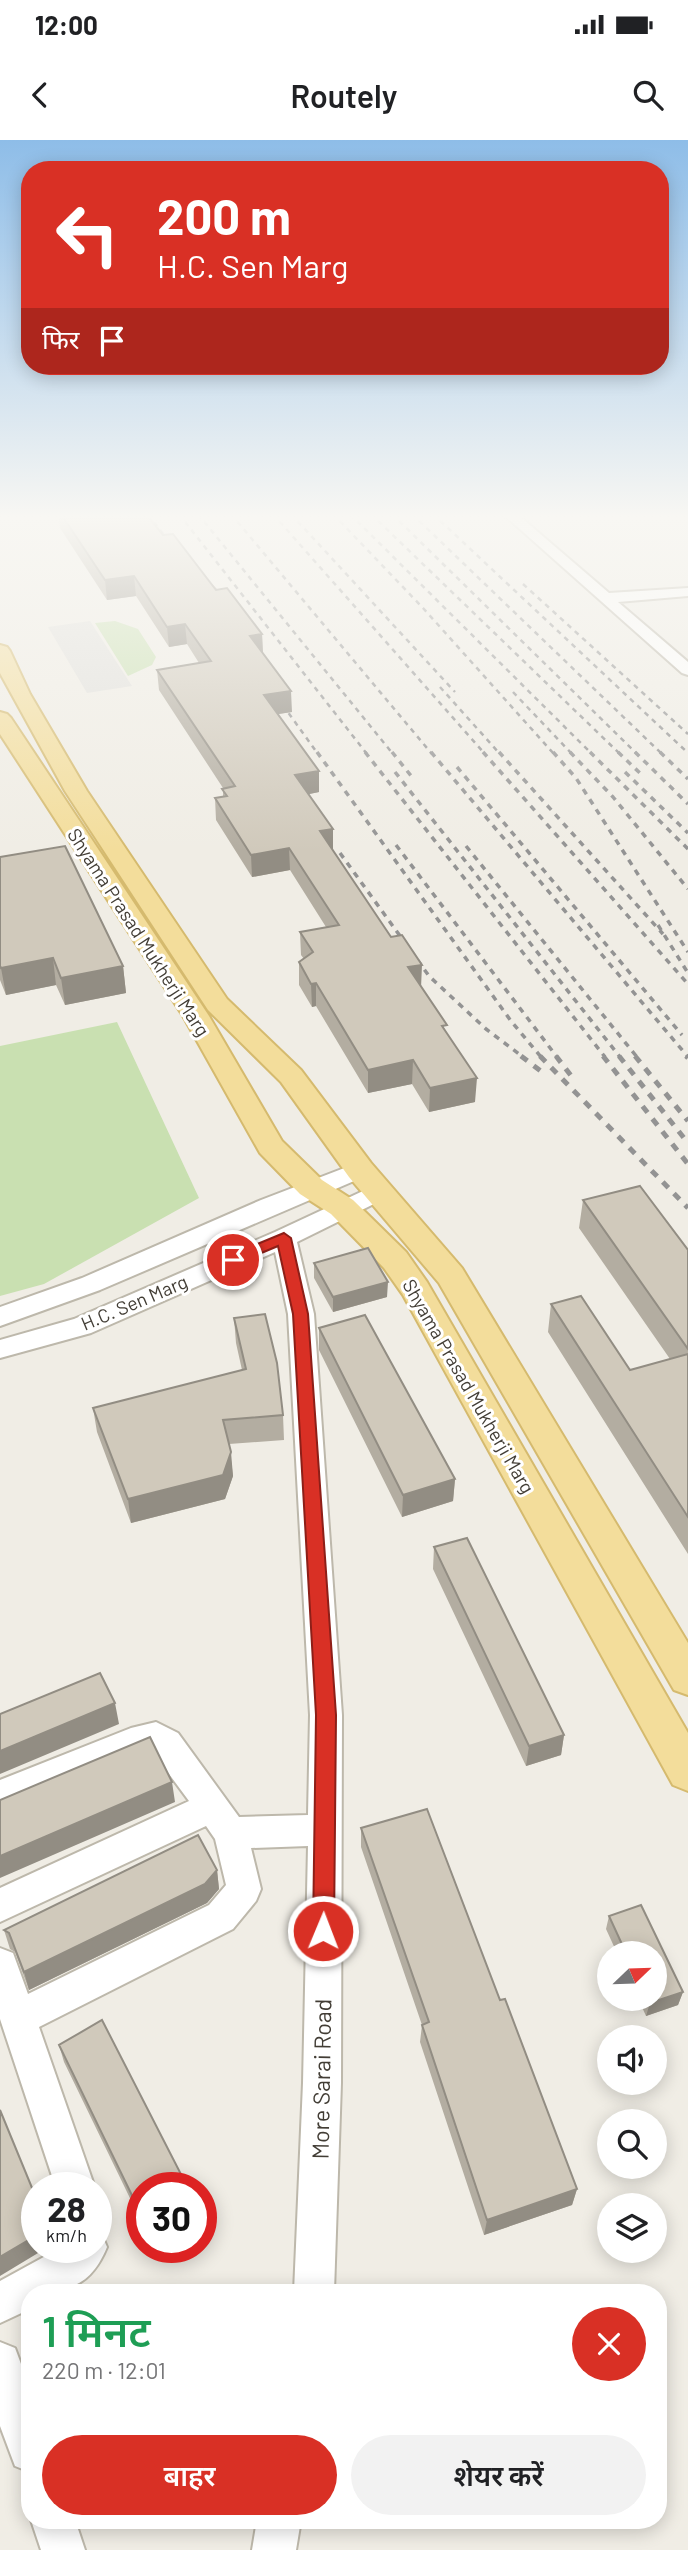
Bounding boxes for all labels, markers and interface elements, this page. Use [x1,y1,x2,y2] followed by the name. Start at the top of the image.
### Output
[35,9,98,40] text: 12:00
[21,76,59,114] icon: back
[291,76,397,114] text: Routely
[629,76,667,114] icon: search
[157,186,291,245] text: 200 m
[42,189,133,280] icon: left
[157,246,348,284] text: H.C. Sen Marg
[93,322,131,360] icon: arrive
[42,323,79,354] text: फिर
[63,824,215,1040] street label: Shyama Prasad Mukherji Marg
[203,1230,263,1290] pin
[214,1241,252,1279] icon: arrive
[77,1269,191,1335] street label: H.C. Sen Marg
[398,1275,540,1497] street label: Shyama Prasad Mukherji Marg
[286,1894,360,1968] position arrow
[597,1941,667,2011] north arrow
[597,1941,667,2263] map controls
[306,1998,336,2160] street label: More Sarai Road
[597,2025,667,2095] button: sound
[597,2109,667,2179] button: search
[126,2172,217,2263] speed limit sign: 30
[47,2187,86,2229] text: 28
[597,2193,667,2263] button: layers
[46,2224,87,2246] text: km/h
[42,2305,151,2355] text: 1 मिनट
[572,2307,646,2381] button: close
[42,2356,166,2384] text: 220 m · 12:01
[42,2435,337,2515] button: बाहर
[351,2435,646,2515] button: शेयर करें

